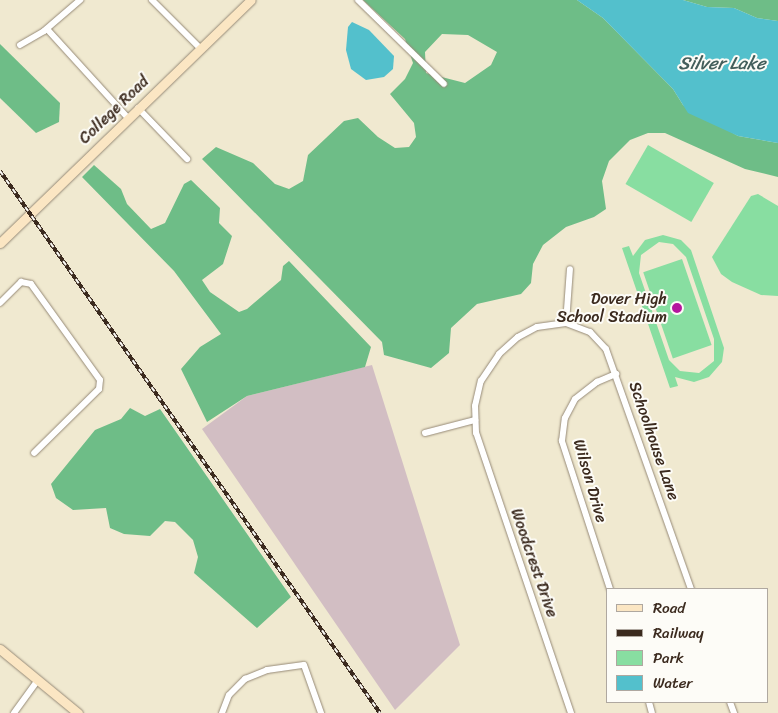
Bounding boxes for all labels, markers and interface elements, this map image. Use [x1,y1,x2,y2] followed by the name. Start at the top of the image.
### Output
[678,52,766,74] water label: Silver Lake
[75,72,153,148] street label: College Road
[557,289,667,327] place label: Dover High School Stadium
[671,302,683,314] marker: Dover High School Stadium
[625,379,683,503] street label: Schoolhouse Lane
[569,437,611,525] street label: Wilson Drive
[506,506,562,620] street label: Woodcrest Drive
[606,588,768,703] legend
[653,595,685,621] text: Road
[653,620,704,646] text: Railway
[653,645,684,671] text: Park
[653,670,693,696] text: Water

